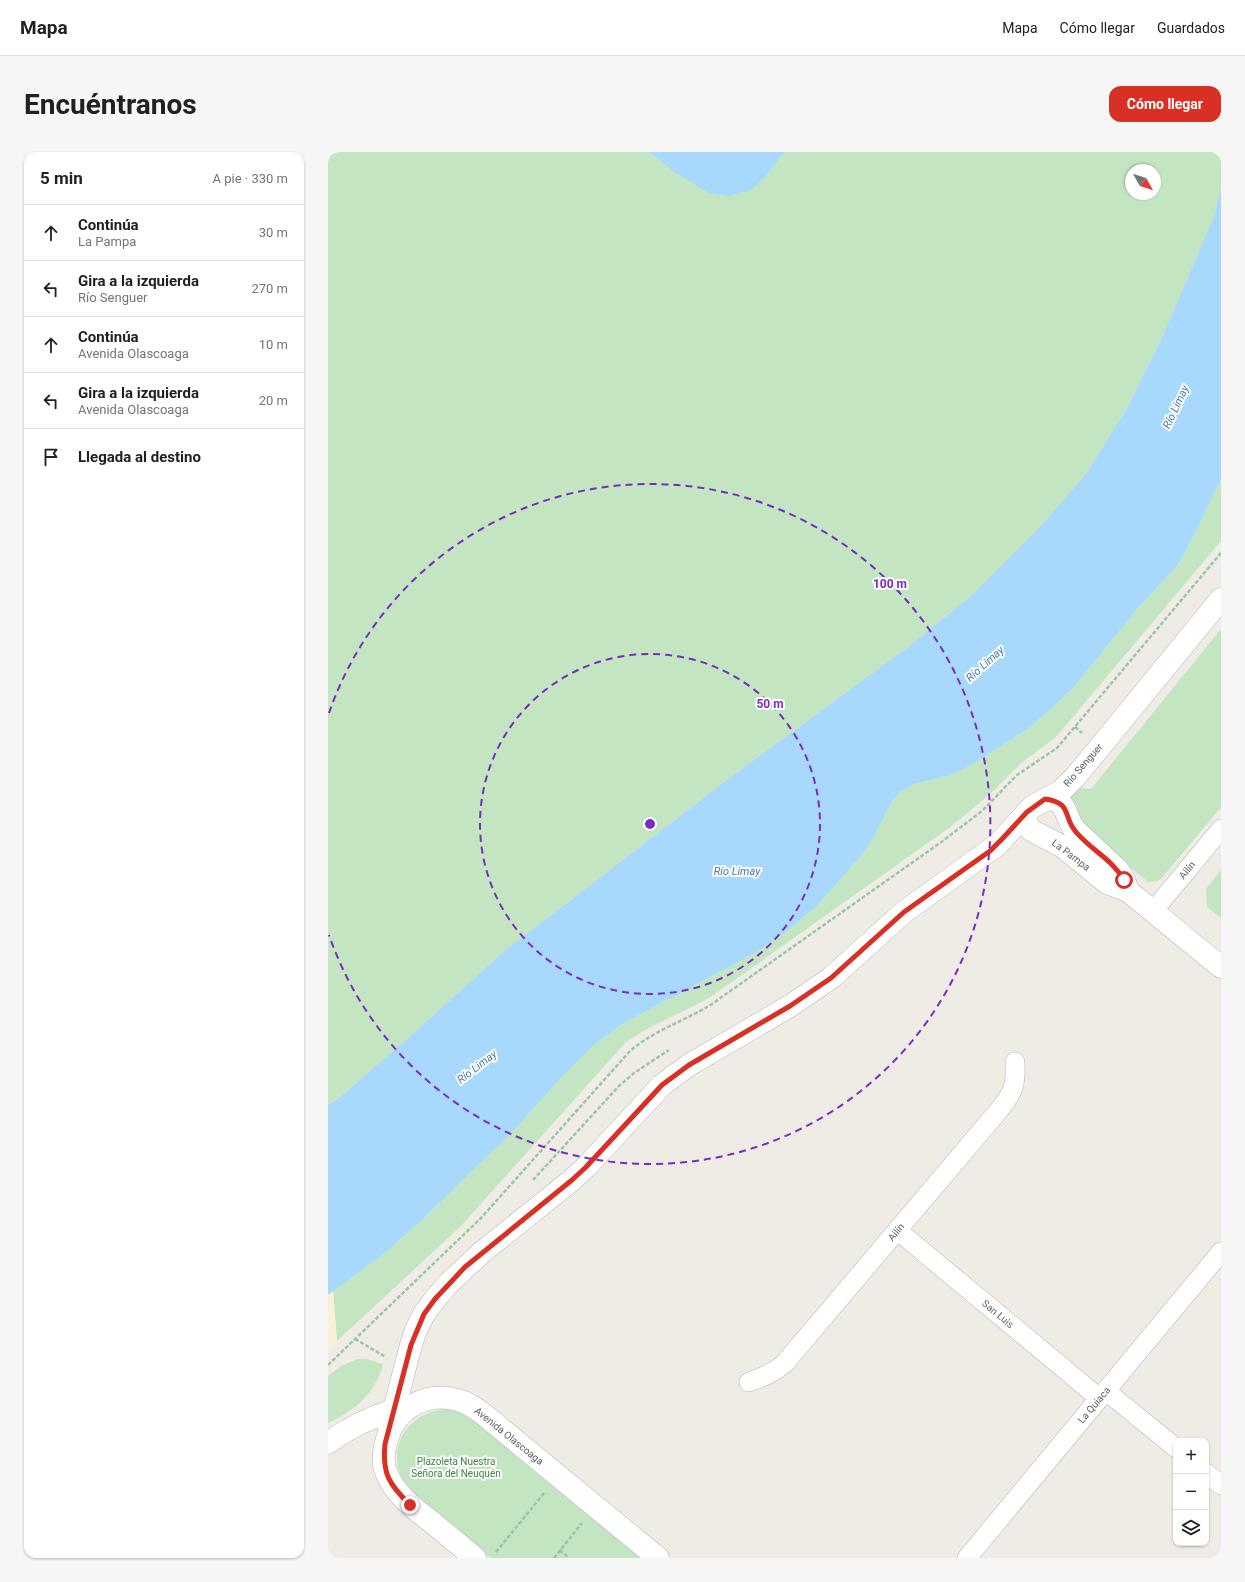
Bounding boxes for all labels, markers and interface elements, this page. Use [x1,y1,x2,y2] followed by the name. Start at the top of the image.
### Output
[20,16,68,39] text: Mapa
[1002,20,1038,36] text: Mapa
[1060,20,1135,36] text: Cómo llegar
[1157,20,1225,36] text: Guardados
[1109,86,1221,122] button: Cómo llegar
[24,88,197,121] text: Encuéntranos
[1125,164,1161,200] north arrow
[40,168,83,188] text: 5 min
[213,171,288,186] text: A pie · 330 m
[78,216,139,234] text: Continúa
[40,222,62,244] icon: ahead
[259,225,288,240] text: 30 m
[78,234,136,249] text: La Pampa
[78,272,199,290] text: Gira a la izquierda
[40,278,62,300] icon: left
[251,281,288,296] text: 270 m
[78,290,147,305] text: Río Senguer
[78,328,139,346] text: Continúa
[40,334,62,356] icon: ahead
[259,337,288,352] text: 10 m
[78,346,189,361] text: Avenida Olascoaga
[1160,382,1192,431] water label: Río Limay
[78,384,199,402] text: Gira a la izquierda
[40,390,62,412] icon: left
[259,393,288,408] text: 20 m
[78,402,189,417] text: Avenida Olascoaga
[40,446,62,468] icon: arrive
[78,448,201,466] text: Llegada al destino
[873,577,907,591] text: 100 m
[963,643,1007,684] water label: Río Limay
[756,697,784,711] text: 50 m
[1061,741,1105,789] street label: Río Senguer
[643,817,657,831] centre of rings
[1050,837,1092,873] street label: La Pampa
[1177,859,1197,881] street label: Ailín
[714,865,761,878] water label: Río Limay
[1115,871,1133,889] route start
[455,1047,500,1086] water label: Río Limay
[886,1221,906,1243] street label: Ailín
[980,1298,1016,1330] street label: San Luis
[1076,1385,1112,1425] street label: La Quiaca
[472,1405,546,1467] street label: Avenida Olascoaga
[1173,1438,1209,1546] map controls
[1173,1438,1209,1474] button: +
[411,1456,501,1479] park label: Plazoleta Nuestra Señora del Neuquén
[1173,1474,1209,1510] button: −
[401,1496,419,1514] route end
[1173,1510,1209,1546] button: layers

